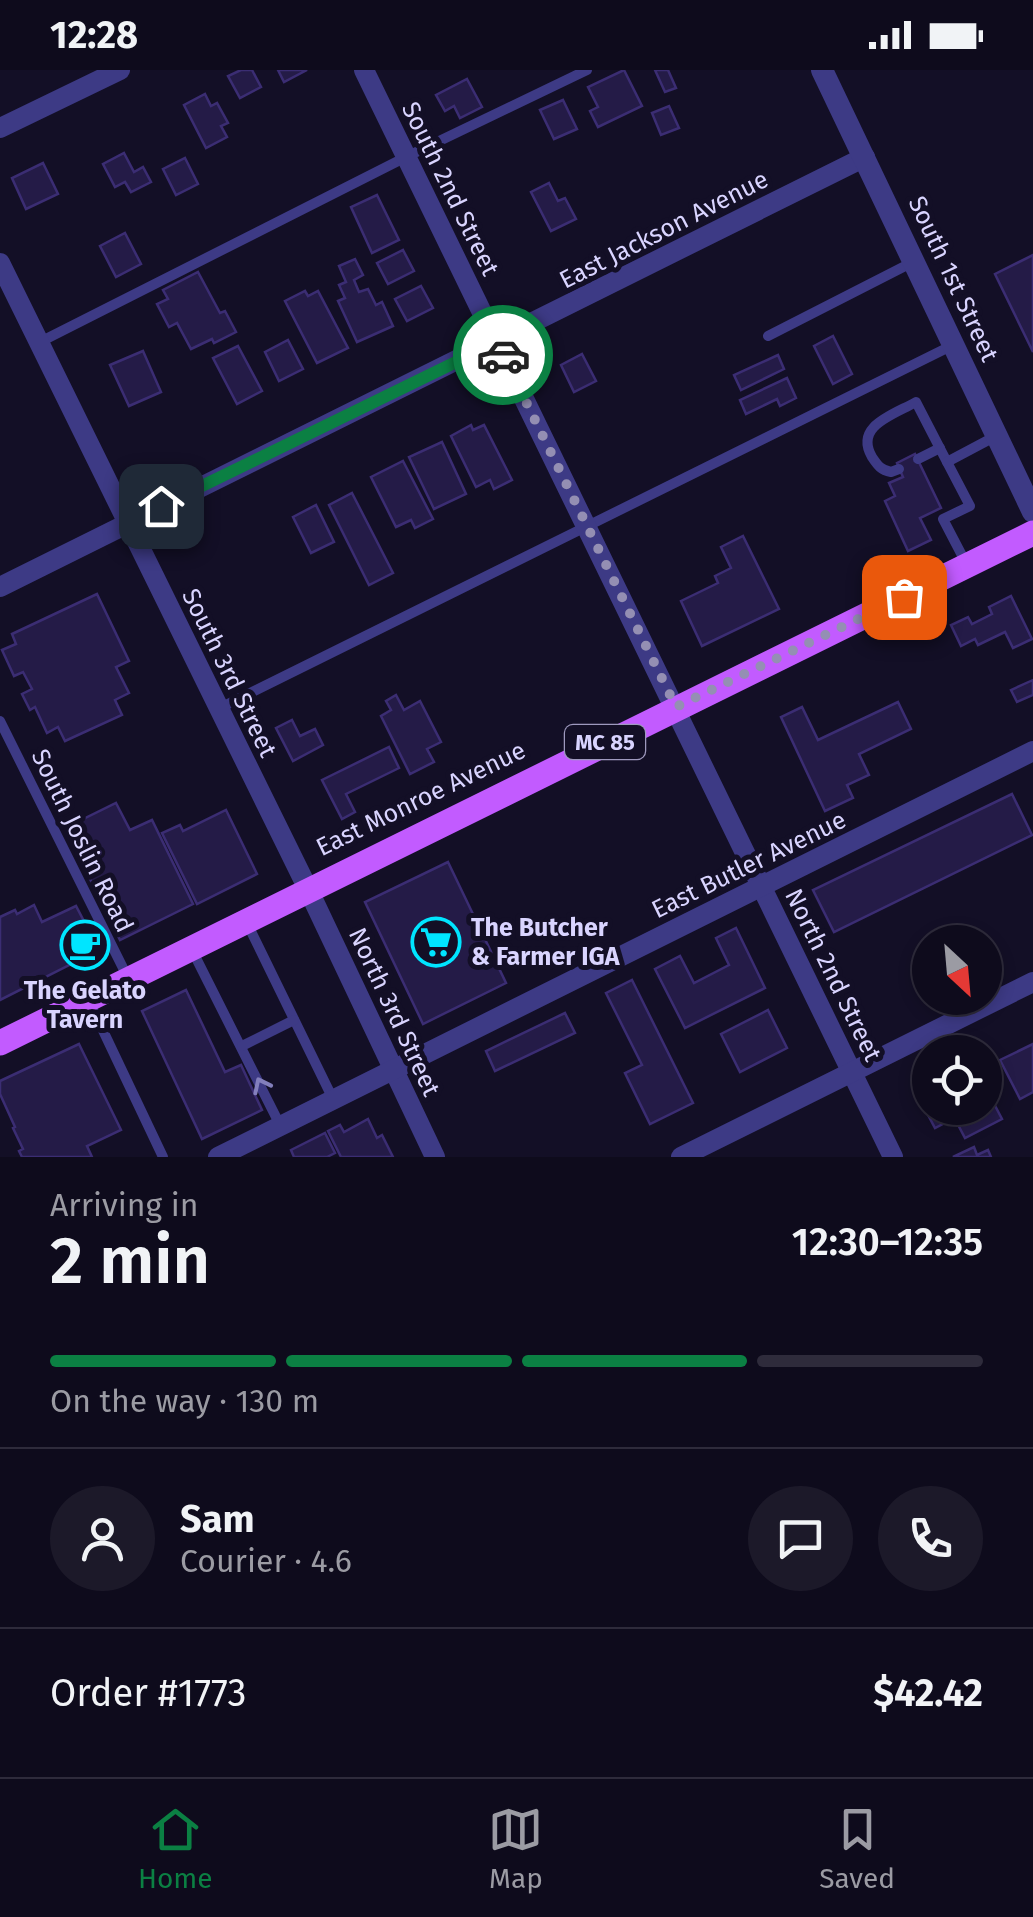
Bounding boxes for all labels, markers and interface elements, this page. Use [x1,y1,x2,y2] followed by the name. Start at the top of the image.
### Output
[50,12,138,58] text: 12:28
[395,97,505,282] street label: South 2nd Street
[555,164,773,296] street label: East Jackson Avenue
[902,192,1005,367] street label: South 1st Street
[453,305,553,405] courier
[476,328,531,383] icon: car
[119,464,204,549] pin
[134,479,189,534] icon: home
[862,555,947,640] pin
[877,570,932,625] icon: bag
[175,584,283,763] street label: South 3rd Street
[565,725,645,759] road number: MC 85
[311,735,531,863] street label: East Monroe Avenue
[25,744,139,938] street label: South Joslin Road
[647,805,851,925] street label: East Butler Avenue
[778,884,888,1067] street label: North 2nd Street
[471,913,621,972] place label: The Butcher & Farmer IGA
[410,916,462,968] supermarket icon: The Butcher & Farmer IGA
[59,919,111,971] cafe icon: The Gelato Tavern
[342,923,447,1102] street label: North 3rd Street
[912,925,1002,1015] north arrow
[912,925,1002,1125] map controls
[24,976,146,1035] place label: The Gelato Tavern
[912,1035,1002,1125] button: locate
[253,1078,273,1096] one-way arrow
[50,1186,198,1224] text: Arriving in
[792,1219,983,1265] text: 12:30–12:35
[50,1222,210,1300] text: 2 min
[50,1382,319,1420] text: On the way · 130 m
[50,1486,155,1591] button: person
[748,1486,853,1591] button: chat
[878,1486,983,1591] button: phone
[180,1496,255,1542] text: Sam
[180,1542,352,1580] text: Courier · 4.6
[50,1670,246,1716] text: Order #1773
[873,1670,983,1716] text: $42.42
[138,1802,213,1895] tab: Home
[488,1802,543,1895] tab: Map
[819,1802,895,1895] tab: Saved

